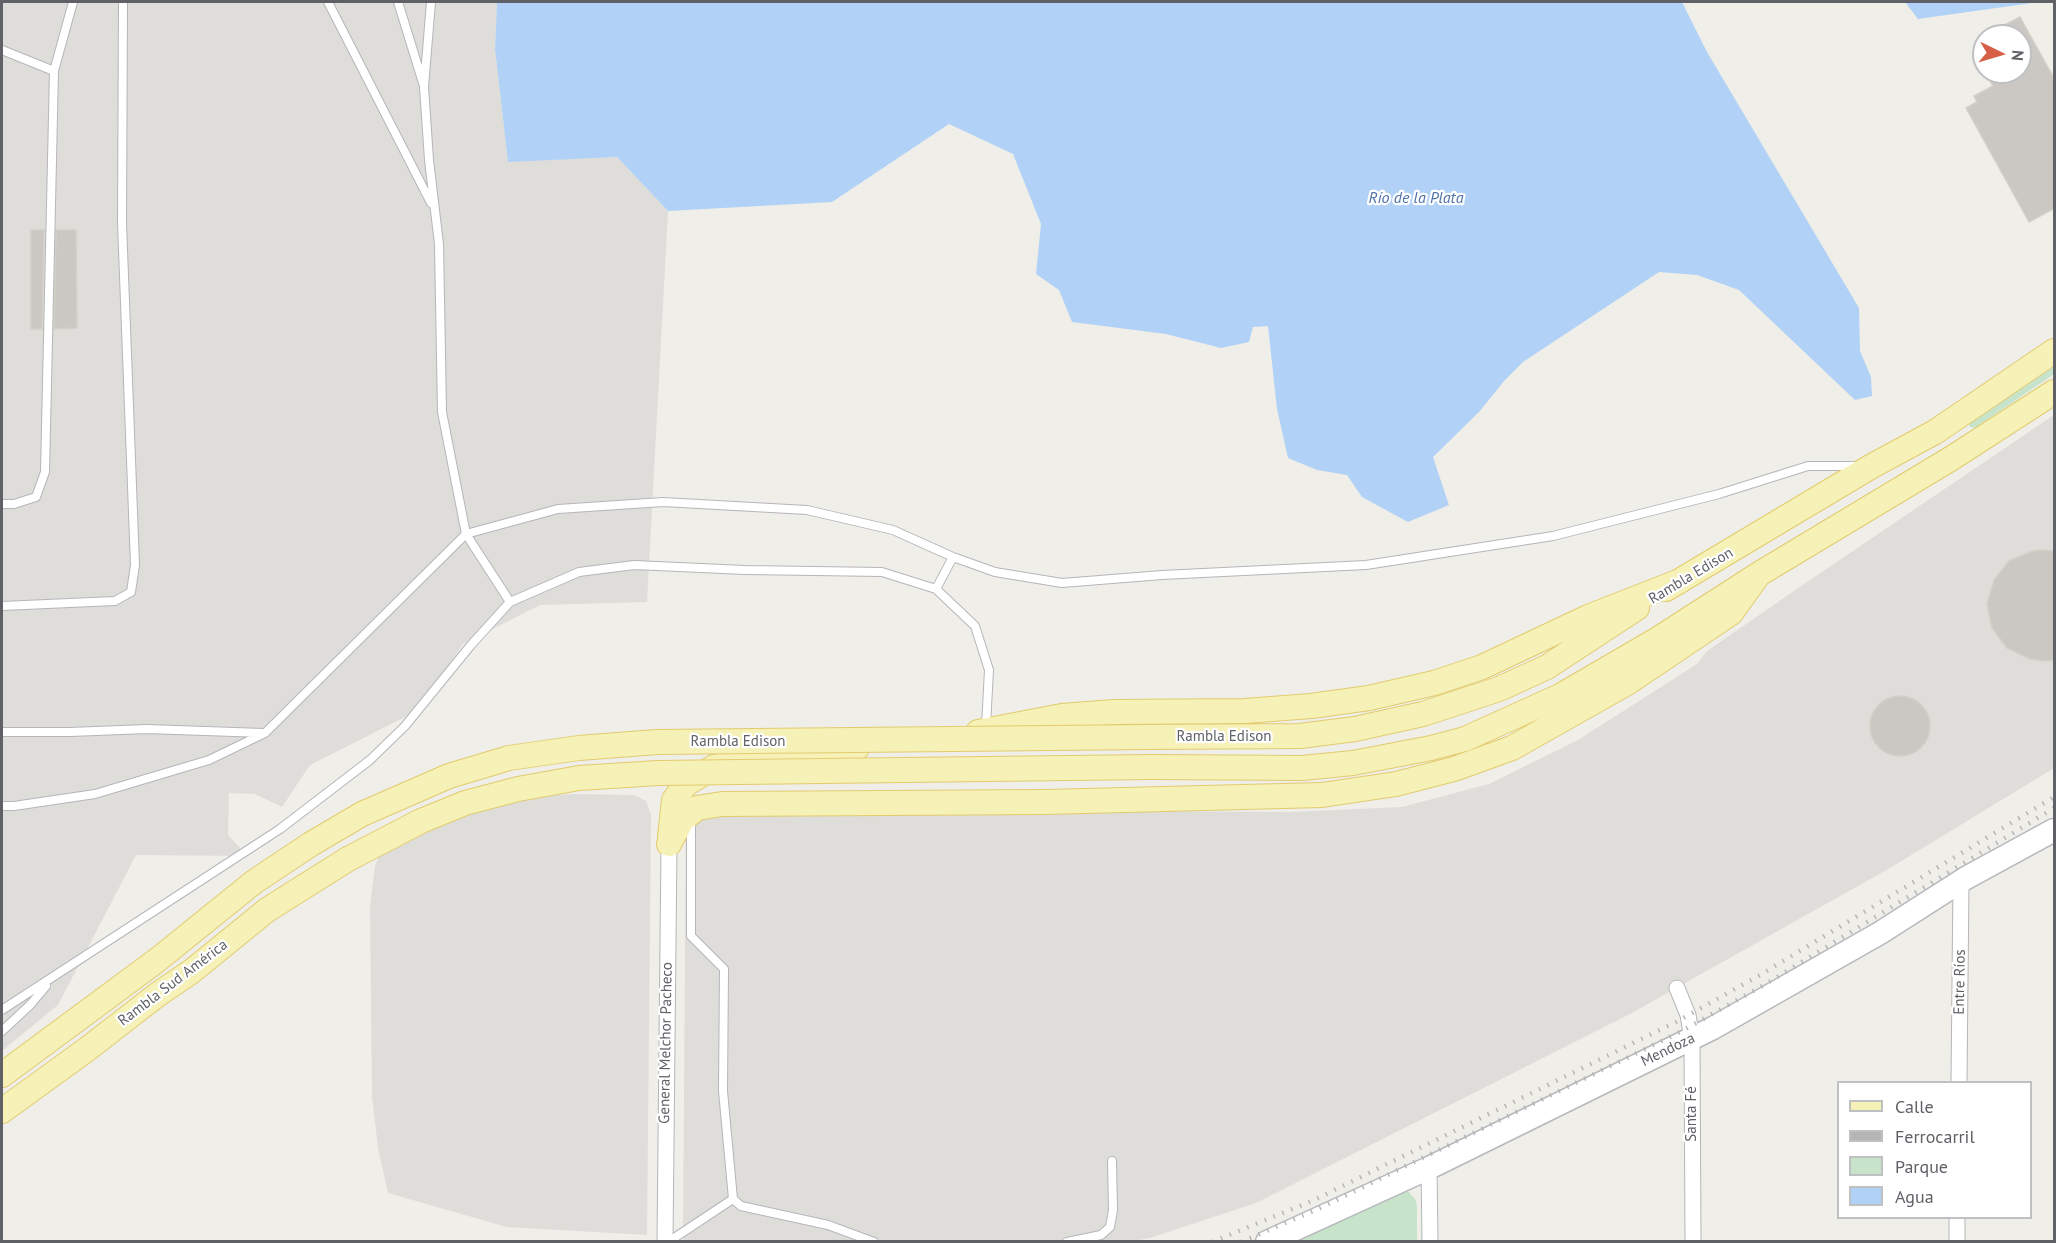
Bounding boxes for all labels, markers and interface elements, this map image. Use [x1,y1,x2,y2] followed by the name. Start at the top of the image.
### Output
[1972,24,2032,84] north arrow
[2008,49,2028,61] text: N
[1369,188,1463,208] water label: Río de la Plata
[1646,544,1736,608] street label: Rambla Edison
[1176,728,1272,746] street label: Rambla Edison
[690,733,786,751] street label: Rambla Edison
[115,936,231,1030] street label: Rambla Sud América
[1950,949,1970,1015] street label: Entre Ríos
[656,962,676,1124] street label: General Melchor Pacheco
[1638,1029,1698,1071] street label: Mendoza
[1837,1081,2032,1219] legend
[1683,1086,1701,1142] street label: Santa Fé
[1895,1095,1934,1118] text: Calle
[1895,1125,1975,1148] text: Ferrocarril
[1895,1155,1948,1178] text: Parque
[1895,1185,1934,1208] text: Agua

